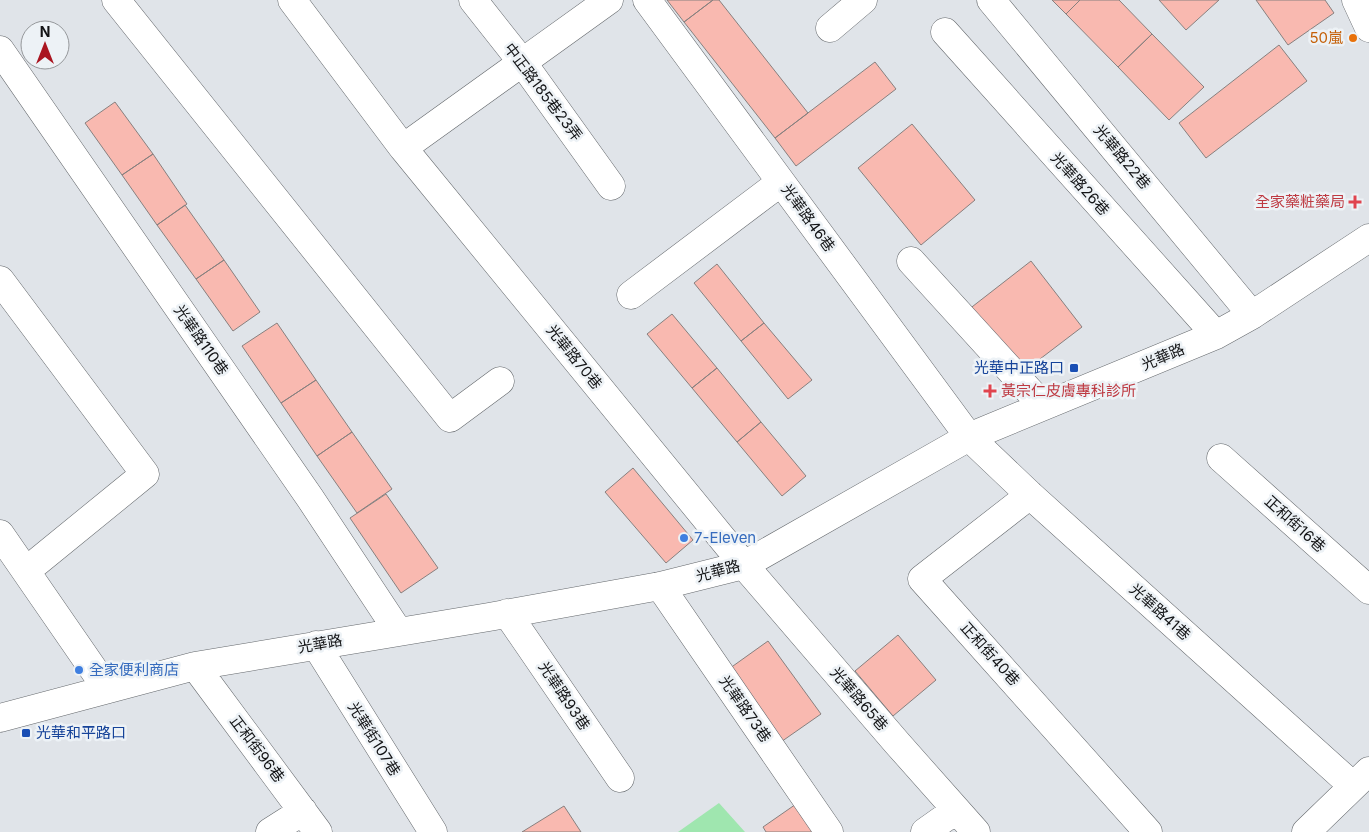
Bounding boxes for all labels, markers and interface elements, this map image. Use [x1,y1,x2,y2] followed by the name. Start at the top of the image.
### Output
[20,20,70,70] north arrow
[40,23,50,40] text: N
[1309,28,1343,47] place label: 50嵐
[1347,32,1359,44] marker: 50嵐
[500,39,586,145] street label: 中正路185巷23弄
[1090,121,1155,193] street label: 光華路22巷
[1047,148,1114,219] street label: 光華路26巷
[778,180,839,255] street label: 光華路46巷
[1255,192,1345,211] place label: 全家藥粧藥局
[1349,196,1361,208] marker: 全家藥粧藥局
[170,301,233,379] street label: 光華路110巷
[543,321,606,393] street label: 光華路70巷
[1138,339,1187,374] street label: 光華路
[974,358,1064,377] place label: 光華中正路口
[1068,362,1080,374] marker: 光華中正路口
[1001,381,1136,400] place label: 黃宗仁皮膚專科診所
[983,384,997,398] marker: 黃宗仁皮膚專科診所
[1261,491,1330,556] street label: 正和街16巷
[694,528,756,547] place label: 7-Eleven
[678,532,690,544] marker: 7-Eleven
[694,556,742,586] street label: 光華路
[1126,579,1195,644] street label: 光華路41巷
[957,618,1024,689] street label: 正和街40巷
[296,630,344,657] street label: 光華路
[535,658,594,734] street label: 光華路93巷
[89,660,179,679] place label: 全家便利商店
[826,663,892,734] street label: 光華路65巷
[73,664,85,676] marker: 全家便利商店
[715,672,775,746] street label: 光華路73巷
[344,698,405,779] street label: 光華街107巷
[226,712,289,786] street label: 正和街96巷
[36,723,126,742] place label: 光華和平路口
[20,727,32,739] marker: 光華和平路口

